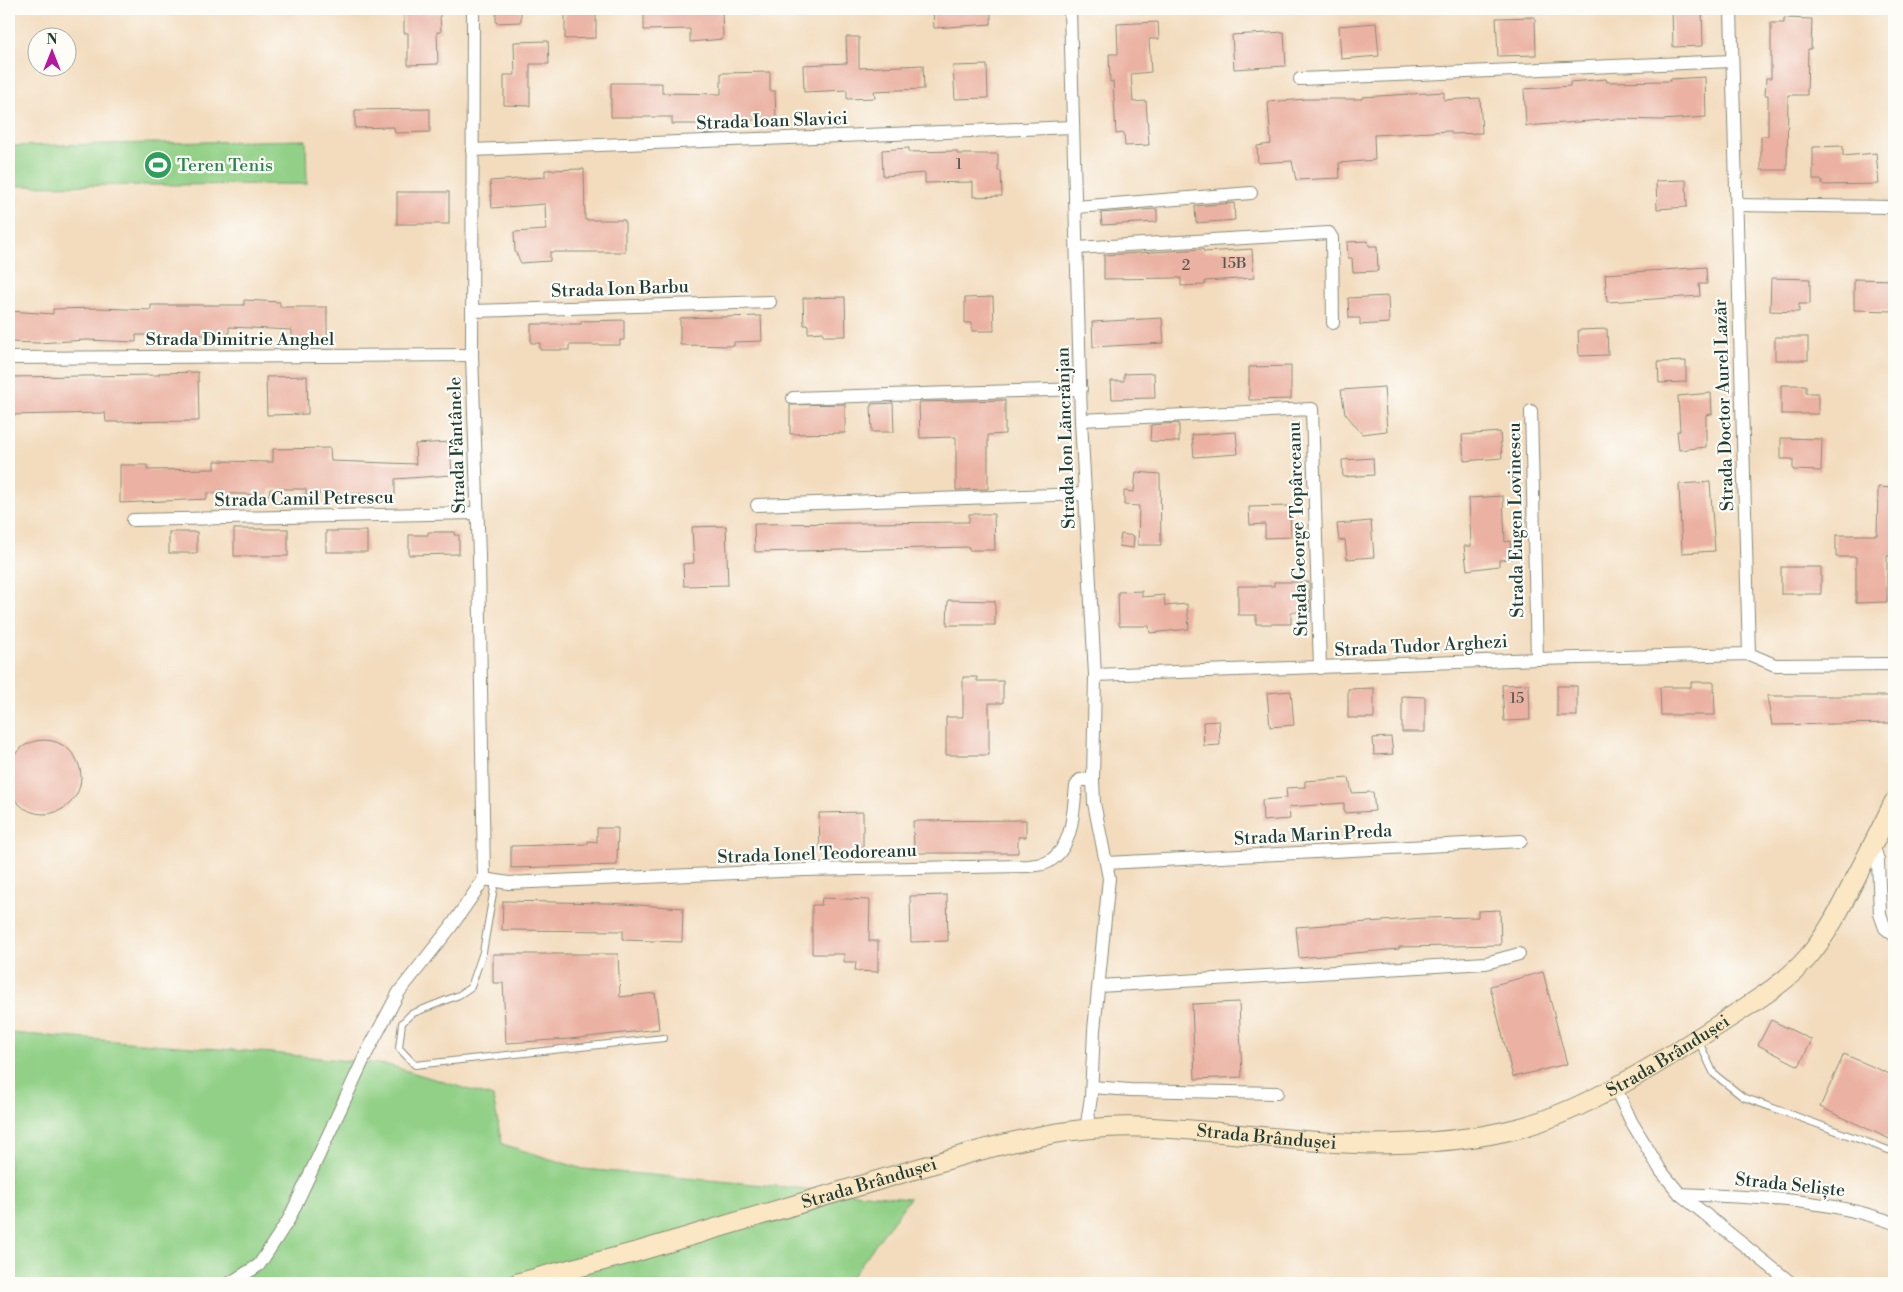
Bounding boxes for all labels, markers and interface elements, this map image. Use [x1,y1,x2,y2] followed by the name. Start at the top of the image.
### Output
[28,28,78,78] north arrow
[46,31,58,49] text: N
[696,107,848,135] street label: Strada Ioan Slavici
[143,150,173,180] sports icon: Teren Tenis
[177,154,273,177] place label: Teren Tenis
[956,155,963,174] house number: 1
[1221,254,1247,273] house number: 15B
[1182,256,1190,275] house number: 2
[551,275,690,303] street label: Strada Ion Barbu
[1709,298,1739,511] street label: Strada Doctor Aurel Lazăr
[146,328,335,351] street label: Strada Dimitrie Anghel
[1051,346,1081,529] street label: Strada Ion Lăncrănjan
[443,376,471,514] street label: Strada Fântânele
[1283,420,1313,637] street label: Strada George Topârceanu
[1503,421,1529,618] street label: Strada Eugen Lovinescu
[214,486,395,512] street label: Strada Camil Petrescu
[1334,630,1508,662] street label: Strada Tudor Arghezi
[1510,689,1524,708] house number: 15
[1233,819,1394,851] street label: Strada Marin Preda
[717,839,918,869] street label: Strada Ionel Teodoreanu
[1602,1009,1734,1102] street label: Strada Brândușei
[1196,1119,1337,1154] street label: Strada Brândușei
[798,1152,940,1214] street label: Strada Brândușei
[1734,1168,1846,1202] street label: Strada Seliște

